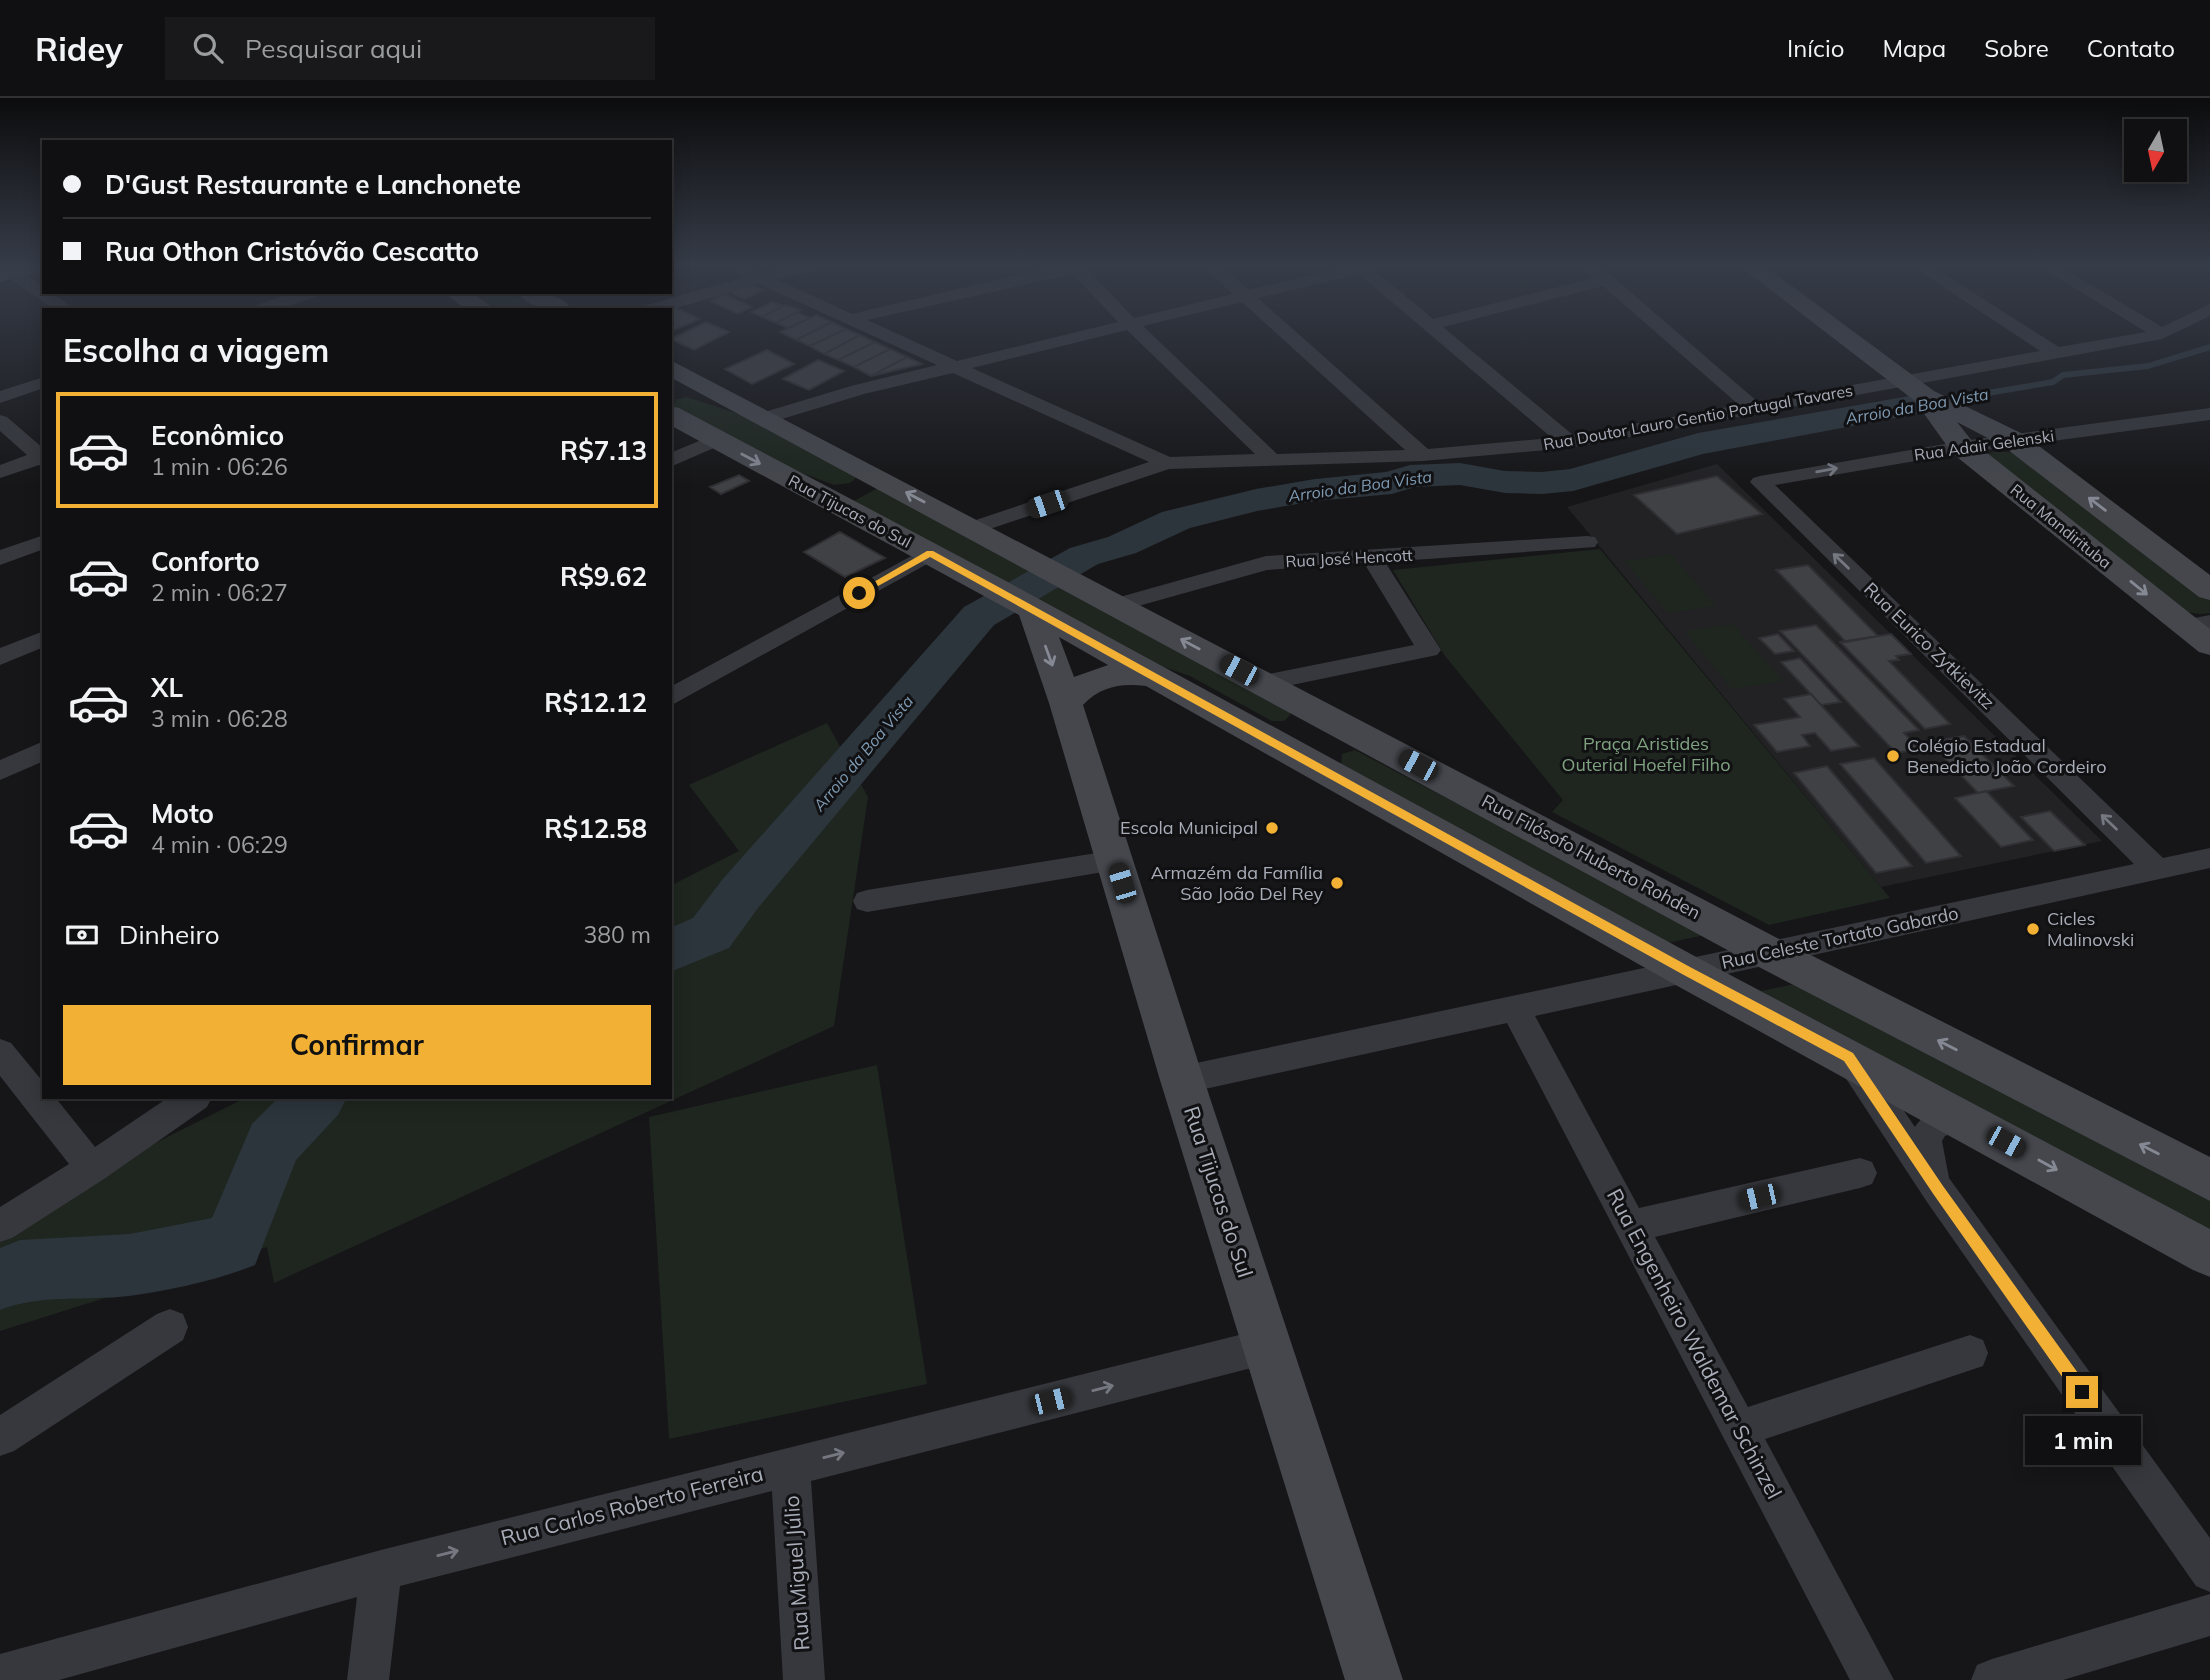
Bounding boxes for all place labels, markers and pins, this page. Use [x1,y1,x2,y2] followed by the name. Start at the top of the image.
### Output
[1907,734,2107,778] place label: Colégio Estadual Benedicto João Cordeiro
[1885,748,1901,764] marker: Colégio Estadual Benedicto João Cordeiro
[1120,816,1258,839] place label: Escola Municipal
[1264,820,1280,836] marker: Escola Municipal
[1151,861,1323,905] place label: Armazém da Família São João Del Rey
[1329,875,1345,891] marker: Armazém da Família São João Del Rey
[2047,907,2134,951] place label: Cicles Malinovski
[2025,921,2041,937] marker: Cicles Malinovski

